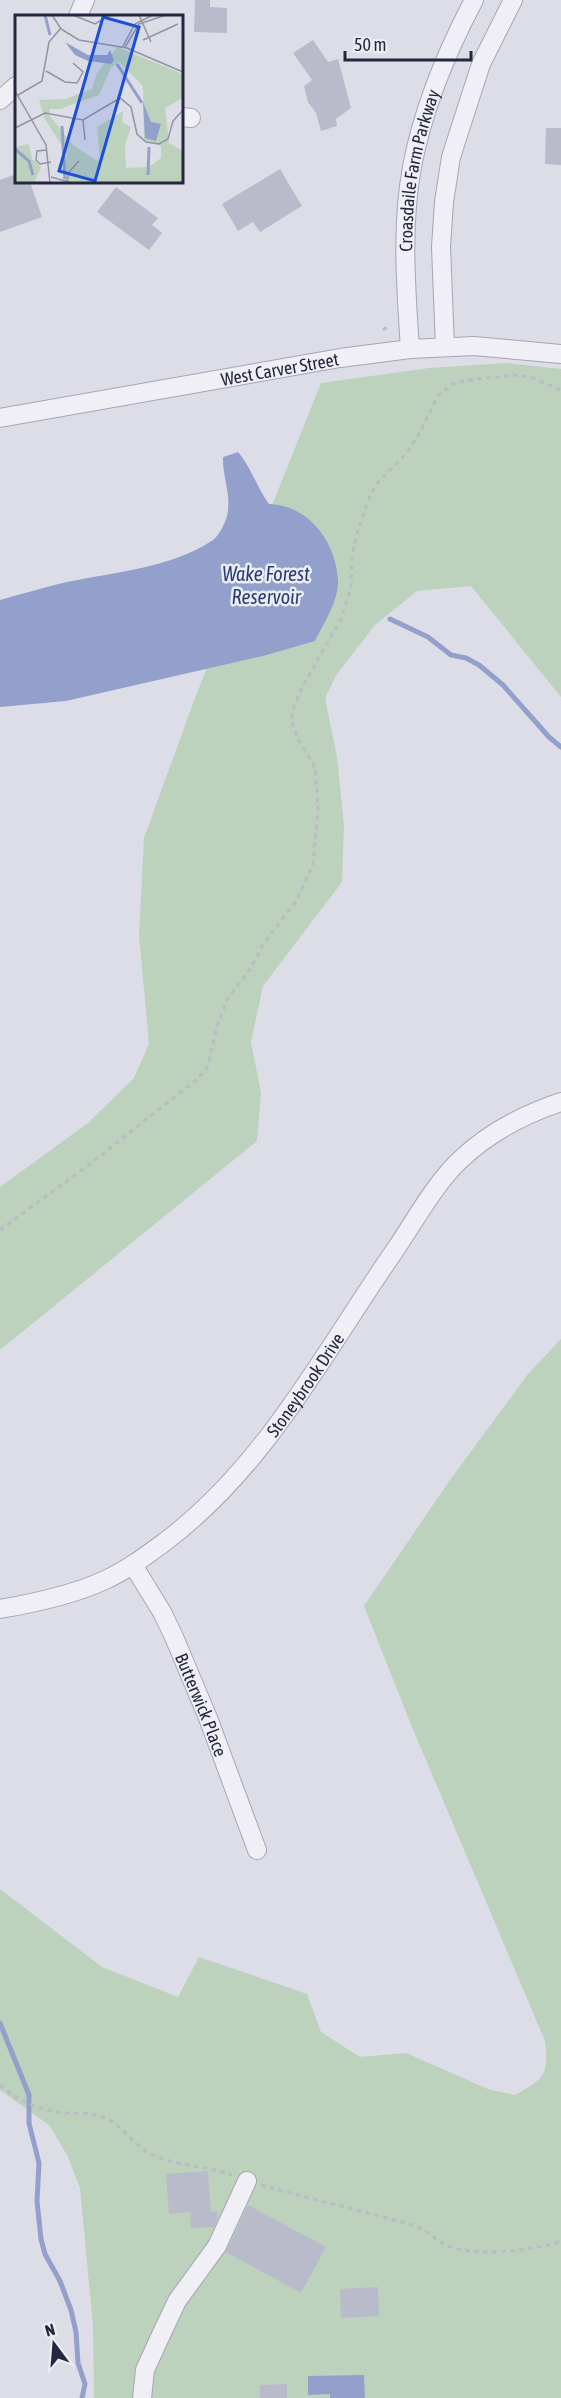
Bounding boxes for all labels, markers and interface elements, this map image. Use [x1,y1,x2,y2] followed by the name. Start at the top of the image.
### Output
[15,15,183,183] inset map
[345,24,471,62] scale bar
[354,34,386,55] text: 50 m
[395,86,443,252] street label: Croasdaile Farm Parkway
[219,348,340,389] street label: West Carver Street
[222,562,310,608] water label: Wake Forest Reservoir
[262,1329,348,1441] street label: Stoneybrook Drive
[171,1650,232,1759] street label: Butterwick Place
[24,2314,84,2374] north arrow
[43,2320,57,2340] text: N

